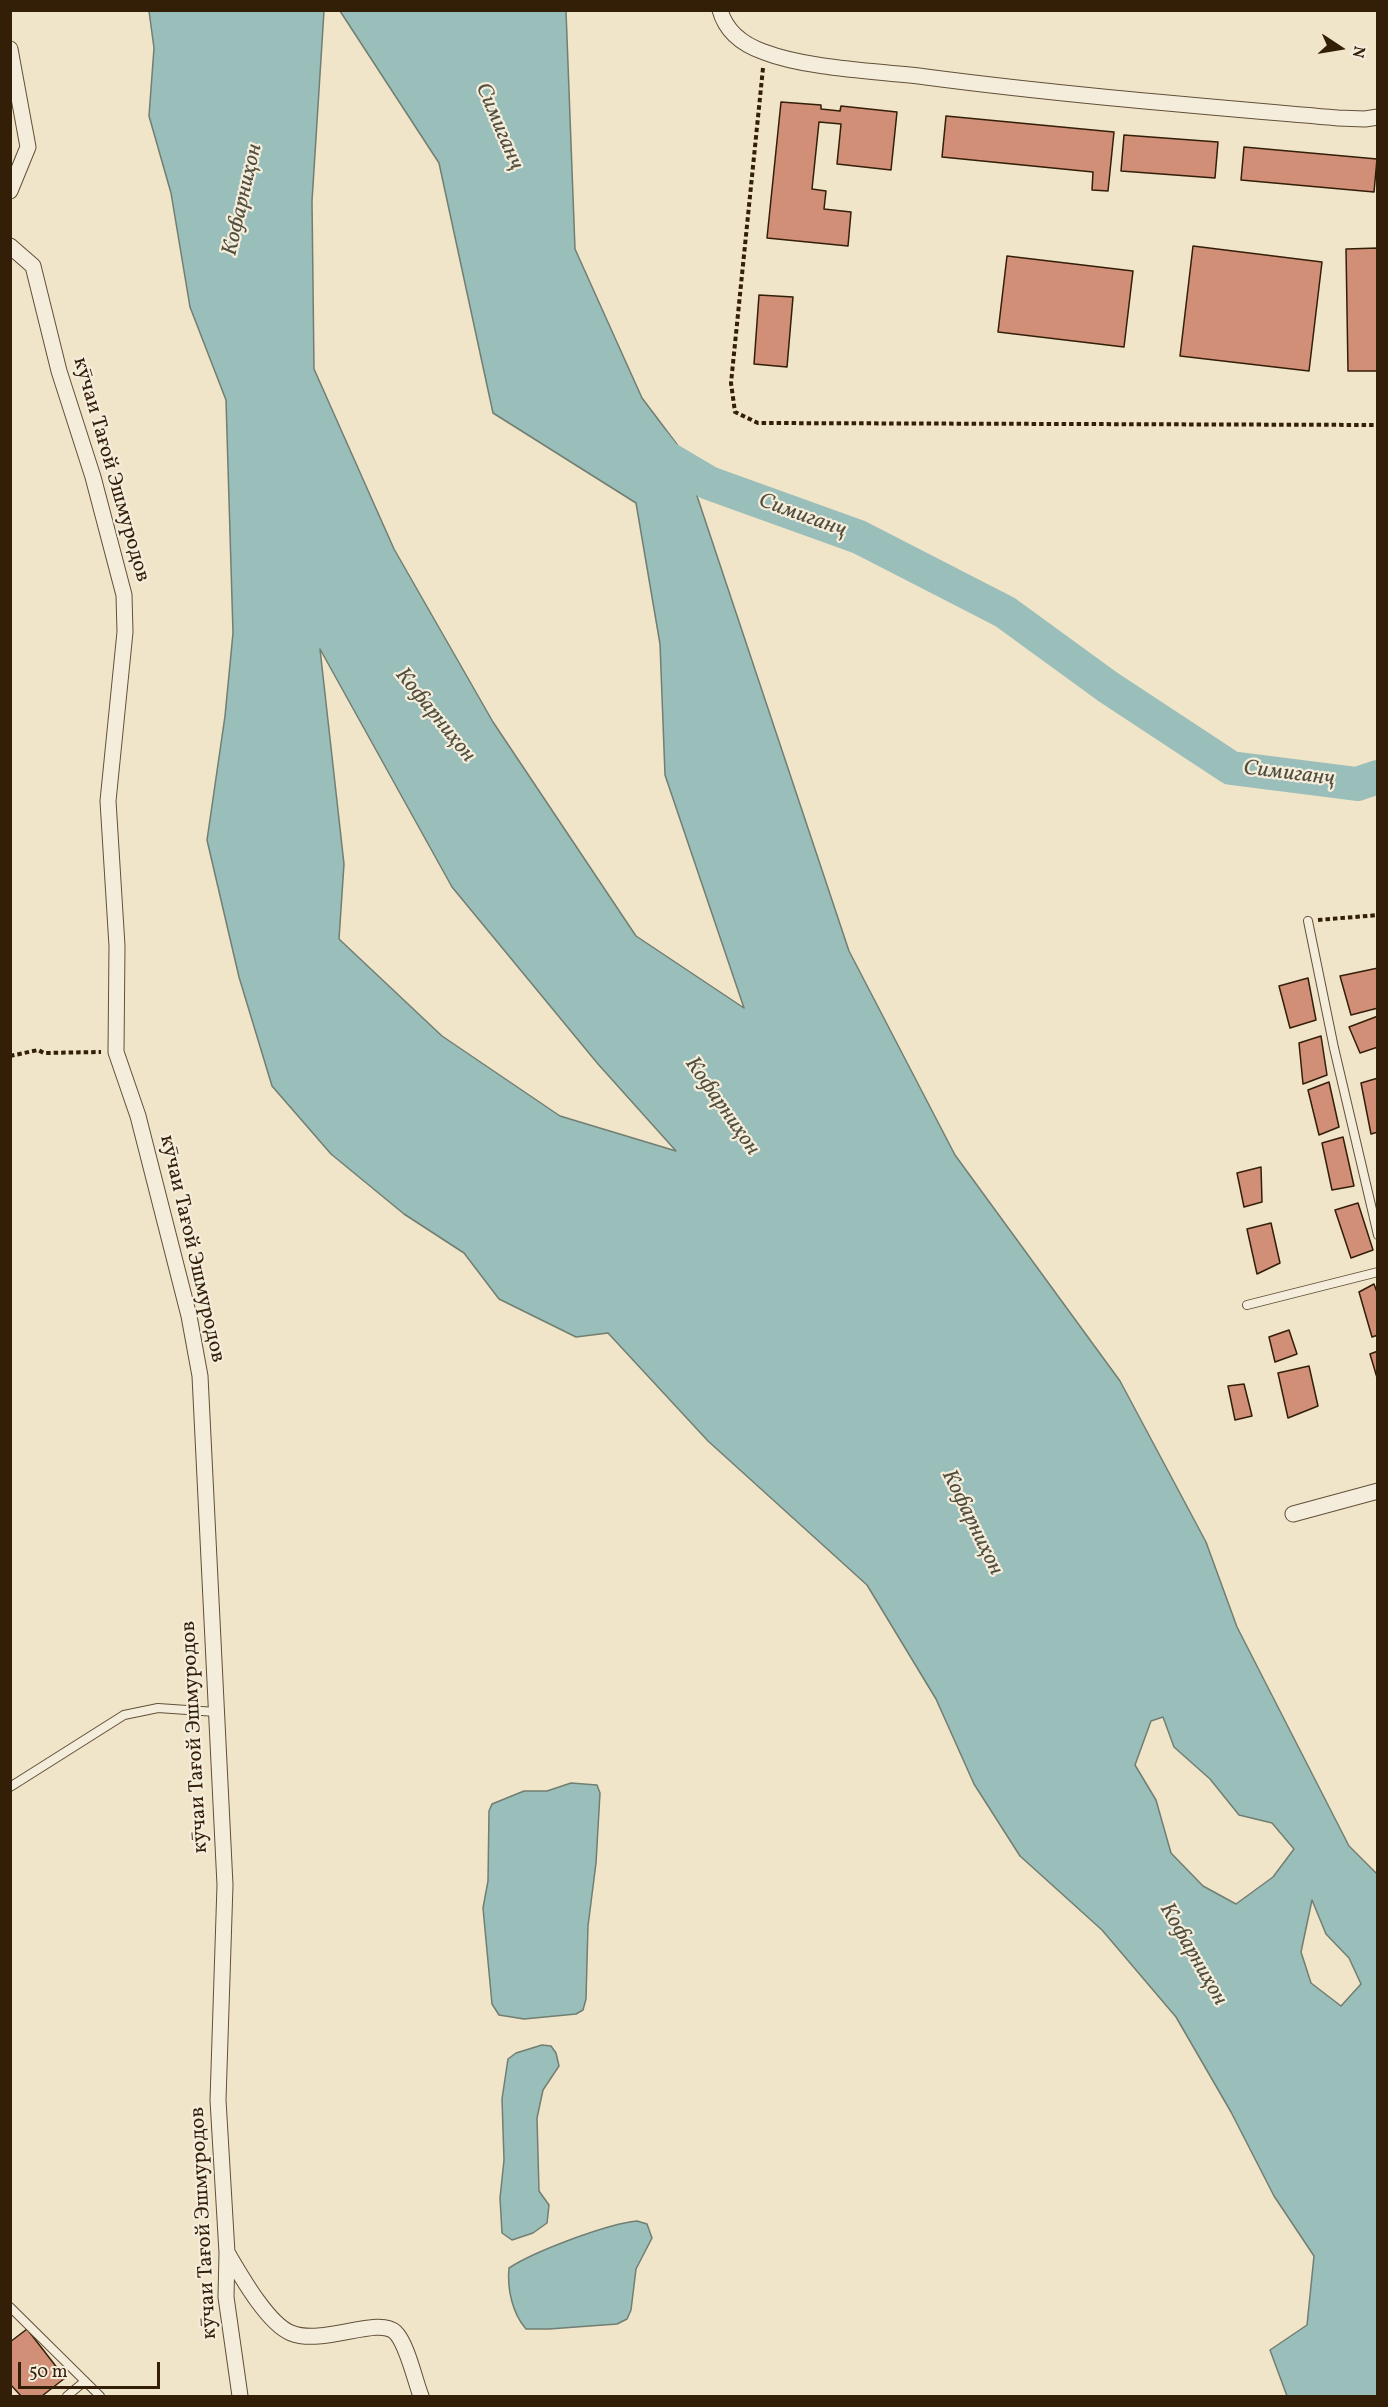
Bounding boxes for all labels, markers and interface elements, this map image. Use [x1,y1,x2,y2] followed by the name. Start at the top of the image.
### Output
[1310,18,1370,78] north arrow
[1346,44,1370,60] text: N
[468,80,528,174] water label: Симиганҷ
[218,141,270,259] water label: Кофарниҳон
[66,355,154,585] street label: кӯчаи Тағой Эшмуродов
[754,489,850,545] water label: Симиганҷ
[388,663,480,769] water label: Кофарниҳон
[1242,756,1336,794] water label: Симиганҷ
[677,1053,765,1161] water label: Кофарниҳон
[153,1133,229,1365] street label: кӯчаи Тағой Эшмуродов
[934,1466,1008,1580] water label: Кофарниҳон
[177,1620,215,1854] street label: кӯчаи Тағой Эшмуродов
[1152,1899,1232,2011] water label: Кофарниҳон
[186,2106,224,2340] street label: кӯчаи Тағой Эшмуродов
[21,2350,164,2388] scale bar
[29,2360,68,2385] text: 50 m

